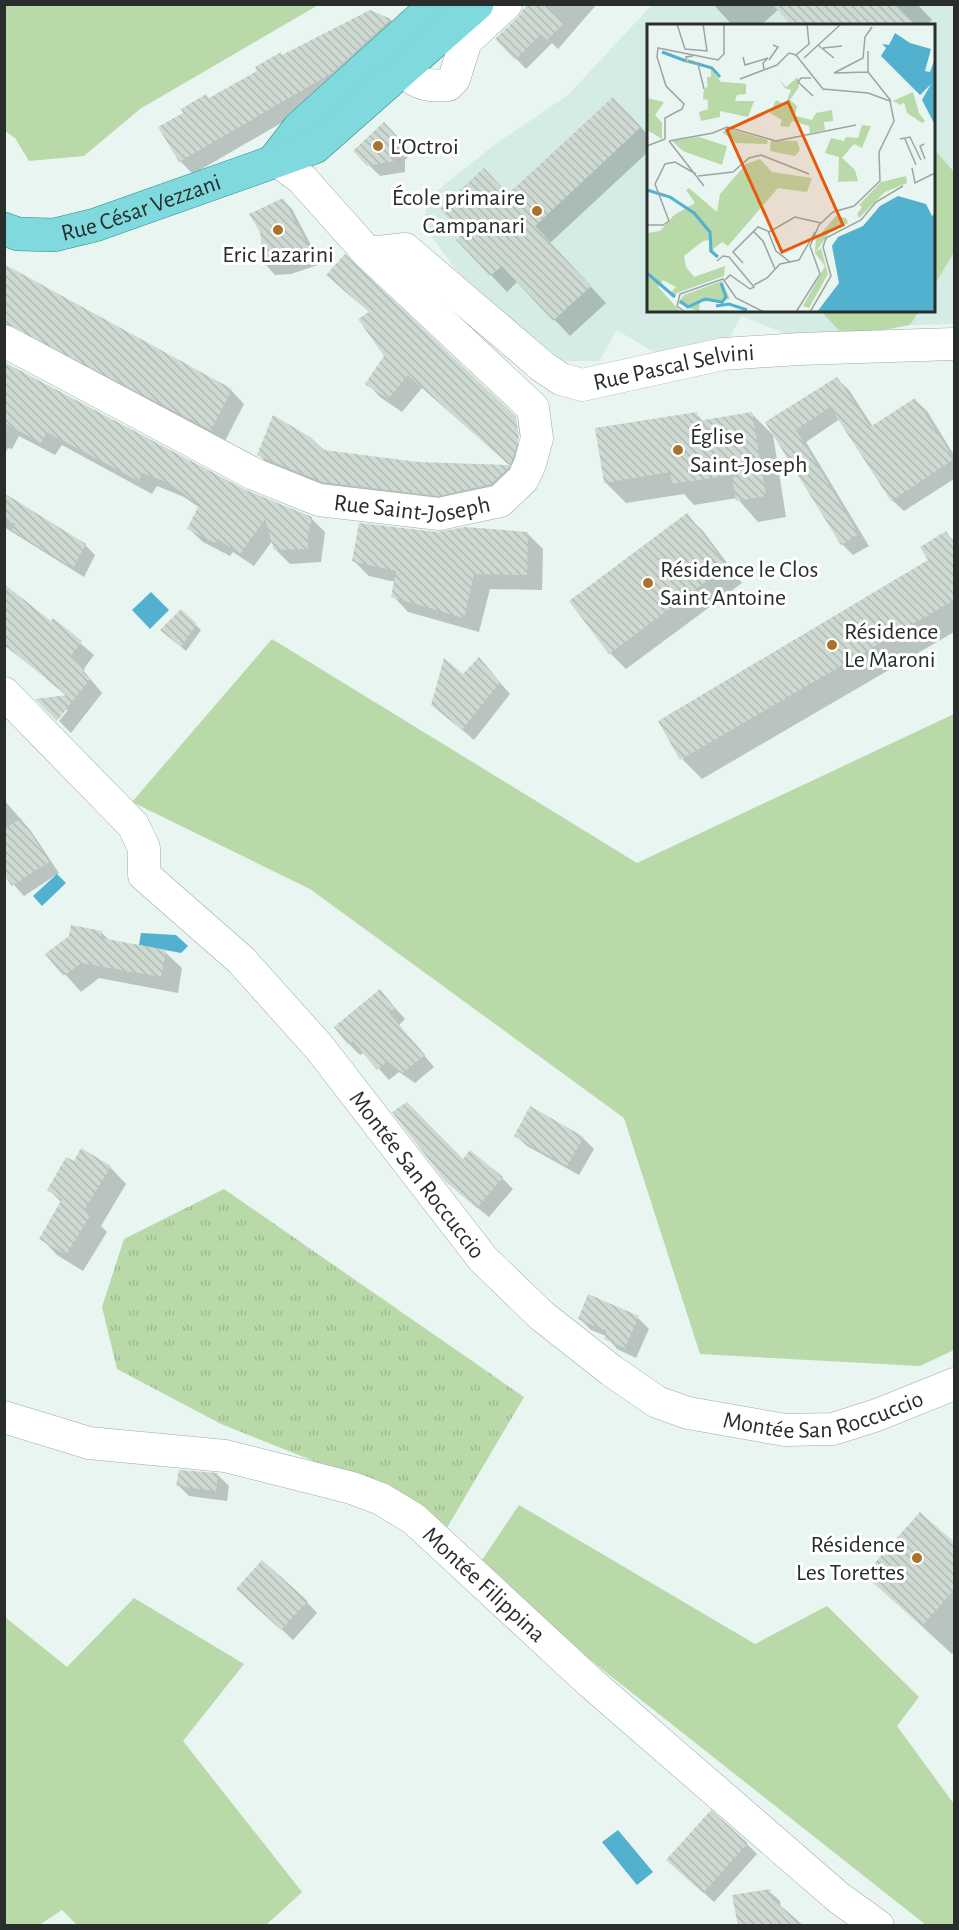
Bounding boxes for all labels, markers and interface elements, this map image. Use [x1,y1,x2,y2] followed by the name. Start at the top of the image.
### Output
[647,24,935,312] inset map
[390,135,459,159] place label: L'Octroi
[371,139,385,153] marker: L'Octroi
[59,170,224,246] street label: Rue César Vezzani
[392,184,525,238] place label: École primaire Campanari
[530,204,544,218] marker: École primaire Campanari
[271,223,285,237] marker: Eric Lazarini
[222,243,334,267] place label: Eric Lazarini
[591,341,755,395] street label: Rue Pascal Selvini
[690,423,807,477] place label: Église Saint-Joseph
[671,443,685,457] marker: Église Saint-Joseph
[332,491,492,528] street label: Rue Saint-Joseph
[660,558,818,610] place label: Résidence le Clos Saint Antoine
[641,576,655,590] marker: Résidence le Clos Saint Antoine
[844,620,938,672] place label: Résidence Le Maroni
[825,638,839,652] marker: Résidence Le Maroni
[345,1087,489,1263] street label: Montée San Roccuccio
[721,1387,927,1443] street label: Montée San Roccuccio
[418,1523,550,1647] street label: Montée Filippina
[796,1533,905,1585] place label: Résidence Les Torettes
[910,1551,924,1565] marker: Résidence Les Torettes

